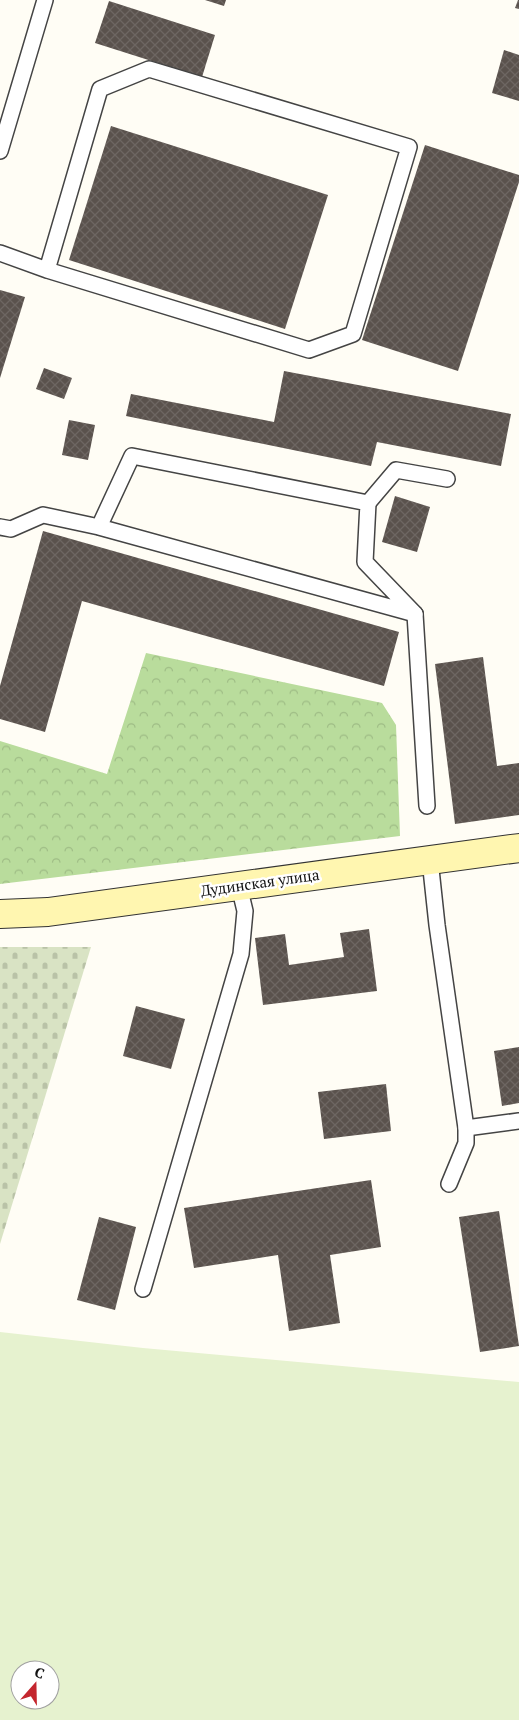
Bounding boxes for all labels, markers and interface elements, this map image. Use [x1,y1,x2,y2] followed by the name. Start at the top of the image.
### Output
[199,864,321,900] street label: Дудинская улица
[10,1660,60,1710] north arrow
[32,1662,47,1683] text: С

